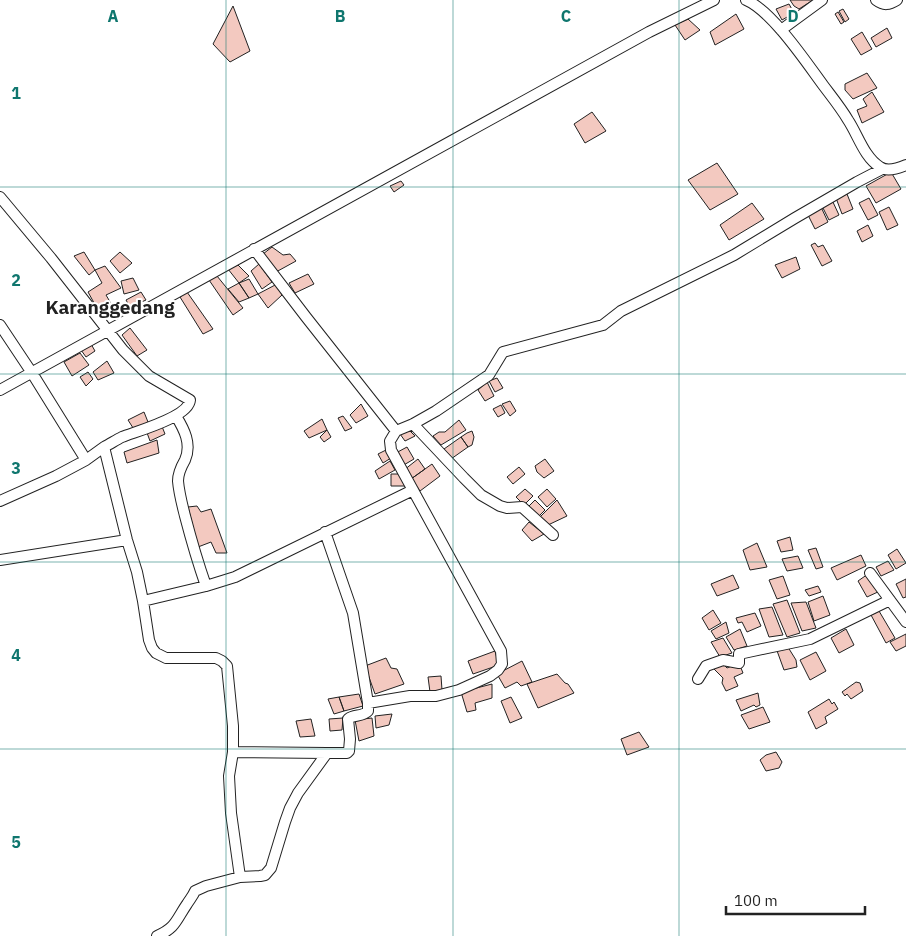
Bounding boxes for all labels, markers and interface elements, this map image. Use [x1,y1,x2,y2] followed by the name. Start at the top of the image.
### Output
[108,6,119,26] text: A
[335,6,346,26] text: B
[561,6,571,26] text: C
[787,6,799,26] text: D
[11,83,21,103] text: 1
[11,270,21,290] text: 2
[45,295,175,319] district label: Karanggedang
[11,458,21,478] text: 3
[11,645,21,665] text: 4
[11,832,21,852] text: 5
[726,884,865,916] scale bar
[734,891,778,910] text: 100 m

